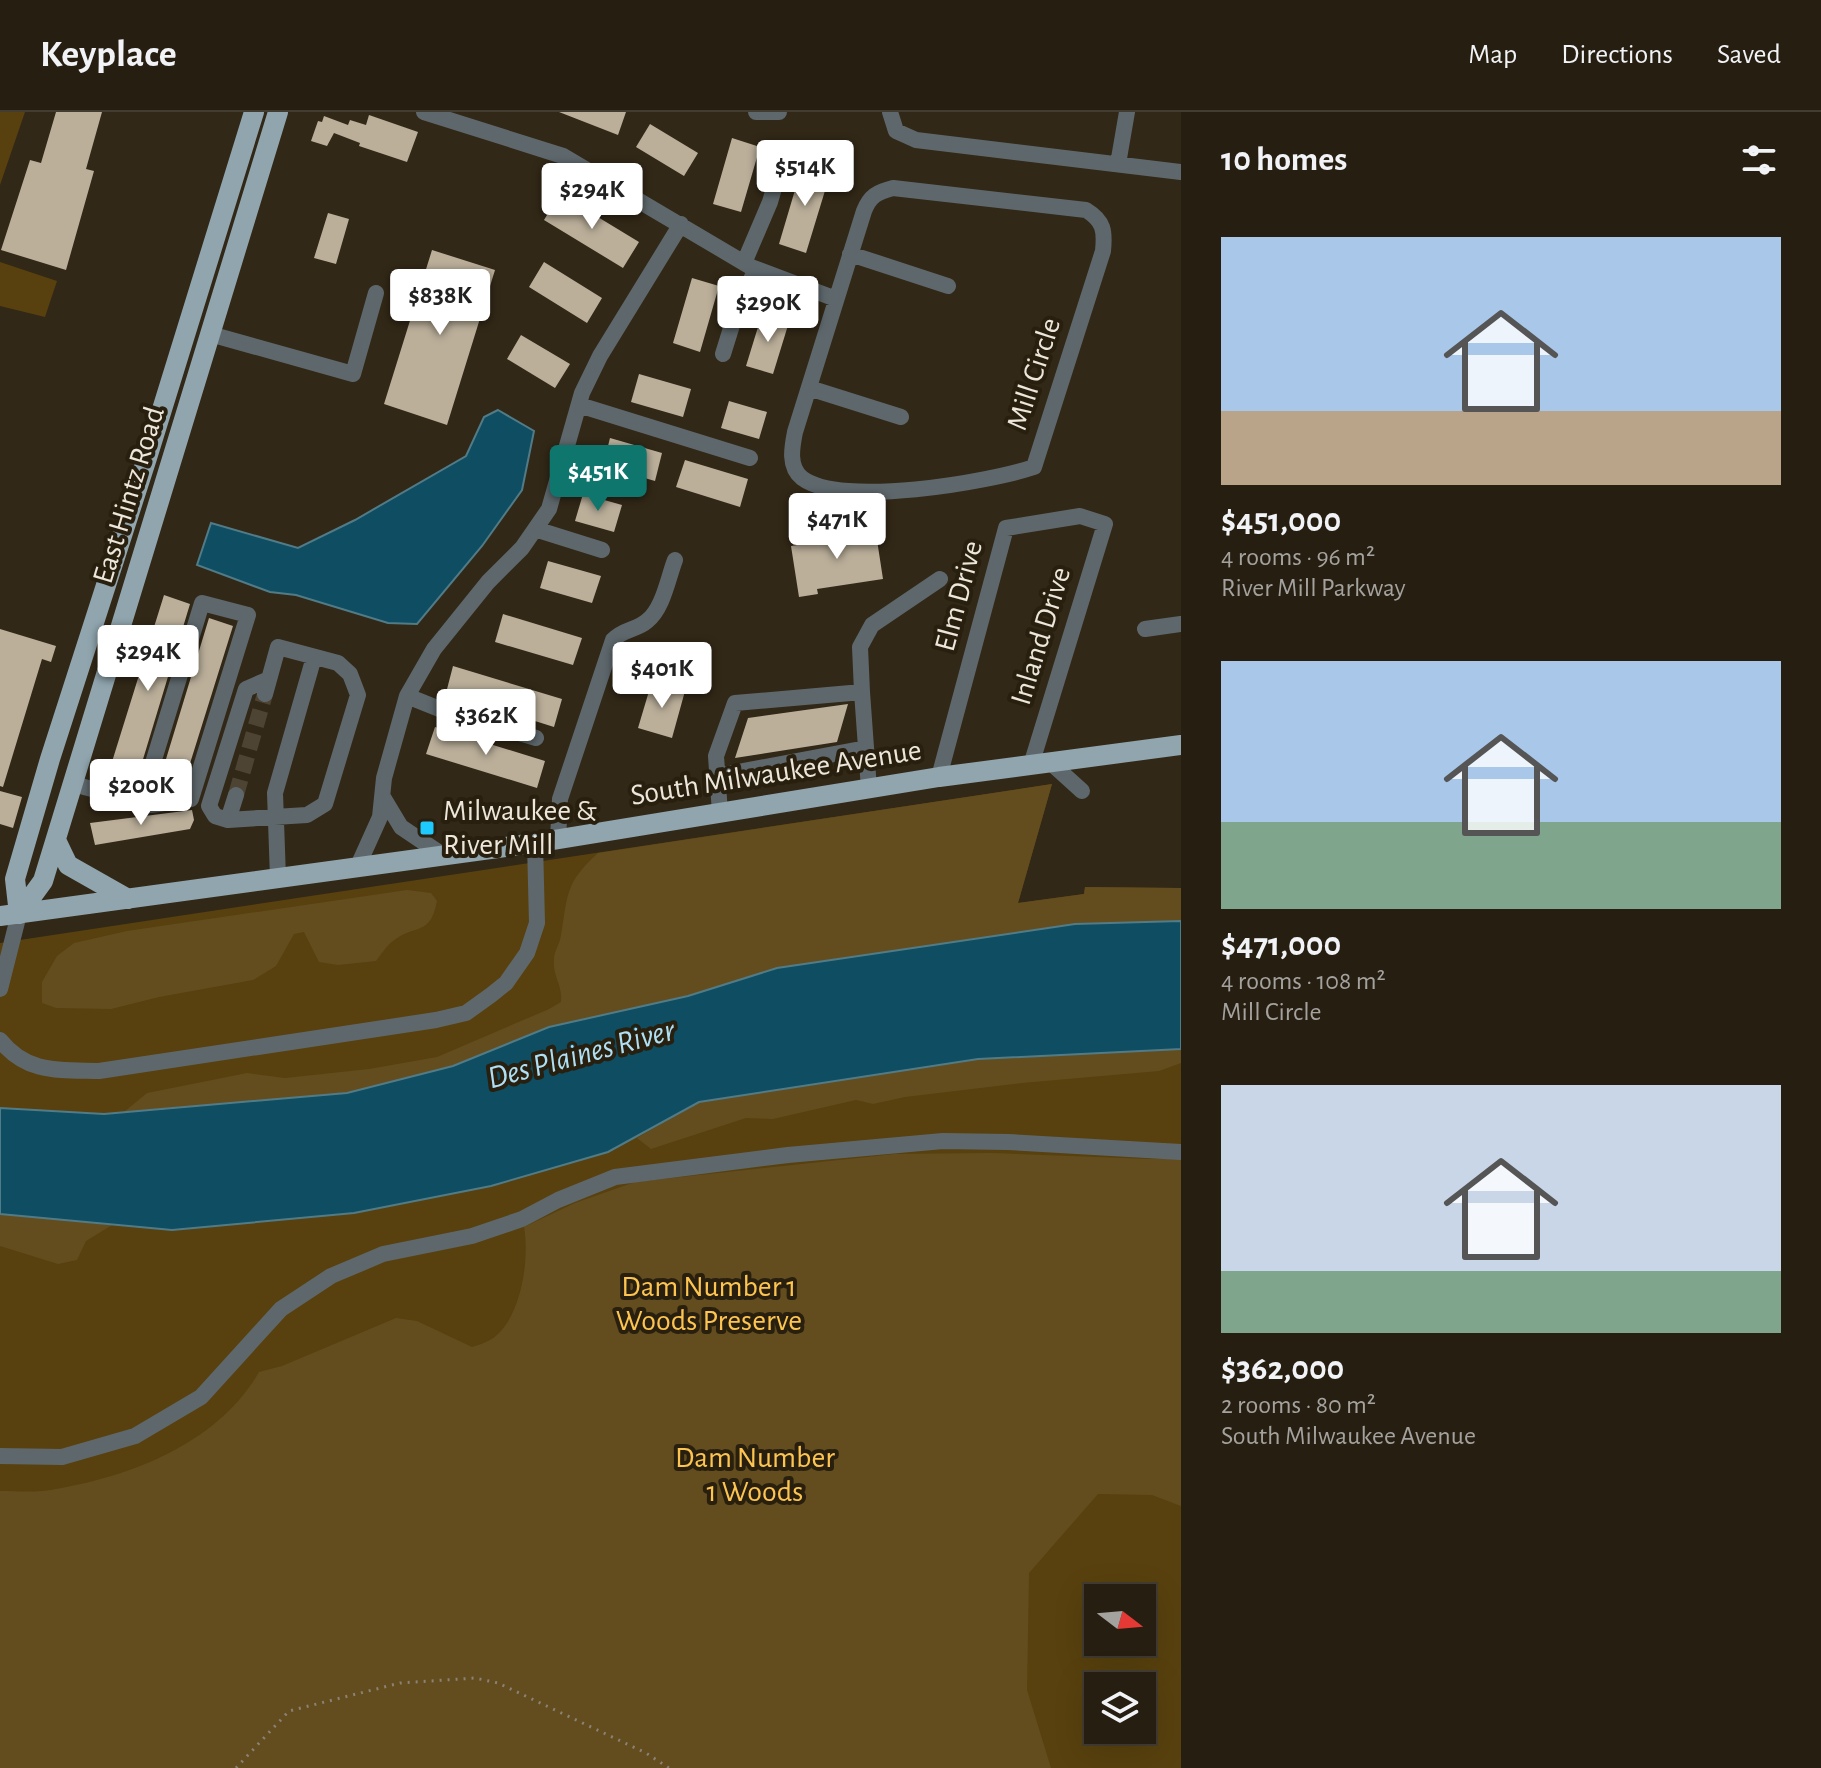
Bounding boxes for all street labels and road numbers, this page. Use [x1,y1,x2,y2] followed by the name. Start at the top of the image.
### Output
[1002,314,1066,434] street label: Mill Circle
[88,403,170,587] street label: East Hintz Road
[930,537,988,655] street label: Elm Drive
[1006,563,1076,709] street label: Inland Drive
[628,735,924,811] street label: South Milwaukee Avenue

